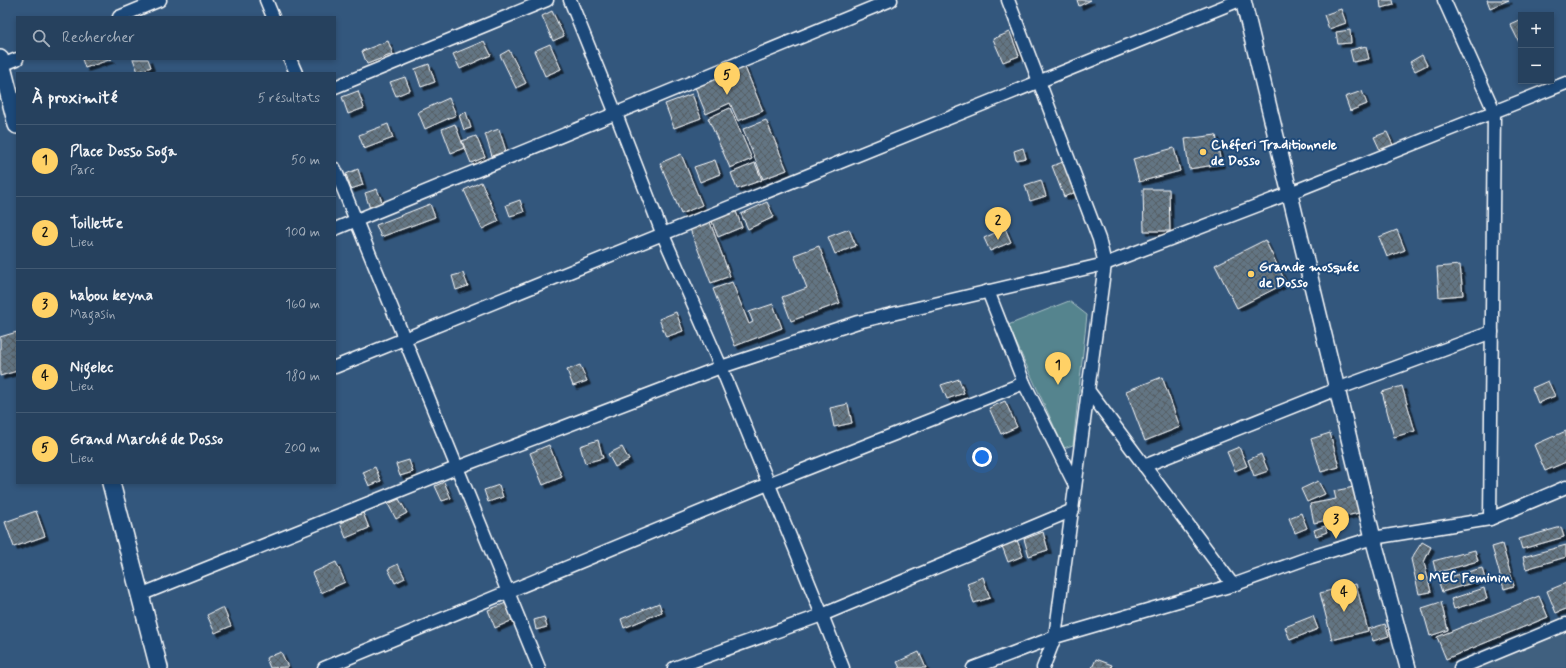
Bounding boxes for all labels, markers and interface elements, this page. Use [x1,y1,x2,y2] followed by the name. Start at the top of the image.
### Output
[1518,12,1554,84] map controls
[1518,12,1554,48] button: +
[16,16,336,60] search box
[30,27,52,49] icon: search
[62,28,135,48] text: Rechercher
[1518,48,1554,84] button: −
[714,62,740,95] pin: 5
[32,87,117,109] text: À proximité
[258,90,320,107] text: 5 résultats
[1211,136,1338,170] place label: Chéferi Traditionnele de Dosso
[70,142,177,162] text: Place Dosso Soga
[1198,147,1208,157] marker: Chéferi Traditionnele de Dosso
[42,152,48,169] text: 1
[291,152,320,169] text: 50 m
[70,162,95,179] text: Parc
[985,207,1011,240] pin: 2
[70,214,123,234] text: Toillette
[42,224,48,241] text: 2
[285,224,320,241] text: 100 m
[70,234,94,251] text: Lieu
[1259,258,1359,292] place label: Grande mosquée de Dosso
[1246,269,1256,279] marker: Grande mosquée de Dosso
[70,286,153,306] text: habou keyna
[42,296,48,313] text: 3
[285,296,320,313] text: 160 m
[70,306,115,323] text: Magasin
[1045,352,1071,385] pin: 1
[70,358,113,378] text: Nigelec
[41,368,49,385] text: 4
[285,368,320,385] text: 180 m
[70,378,94,395] text: Lieu
[70,430,223,450] text: Grand Marché de Dosso
[41,440,49,457] text: 5
[285,440,320,457] text: 200 m
[972,447,992,467] your location
[70,450,94,467] text: Lieu
[1323,506,1349,539] pin: 3
[1429,569,1513,587] place label: MEC Feminin
[1416,572,1426,582] marker: MEC Feminin
[1331,579,1357,612] pin: 4

